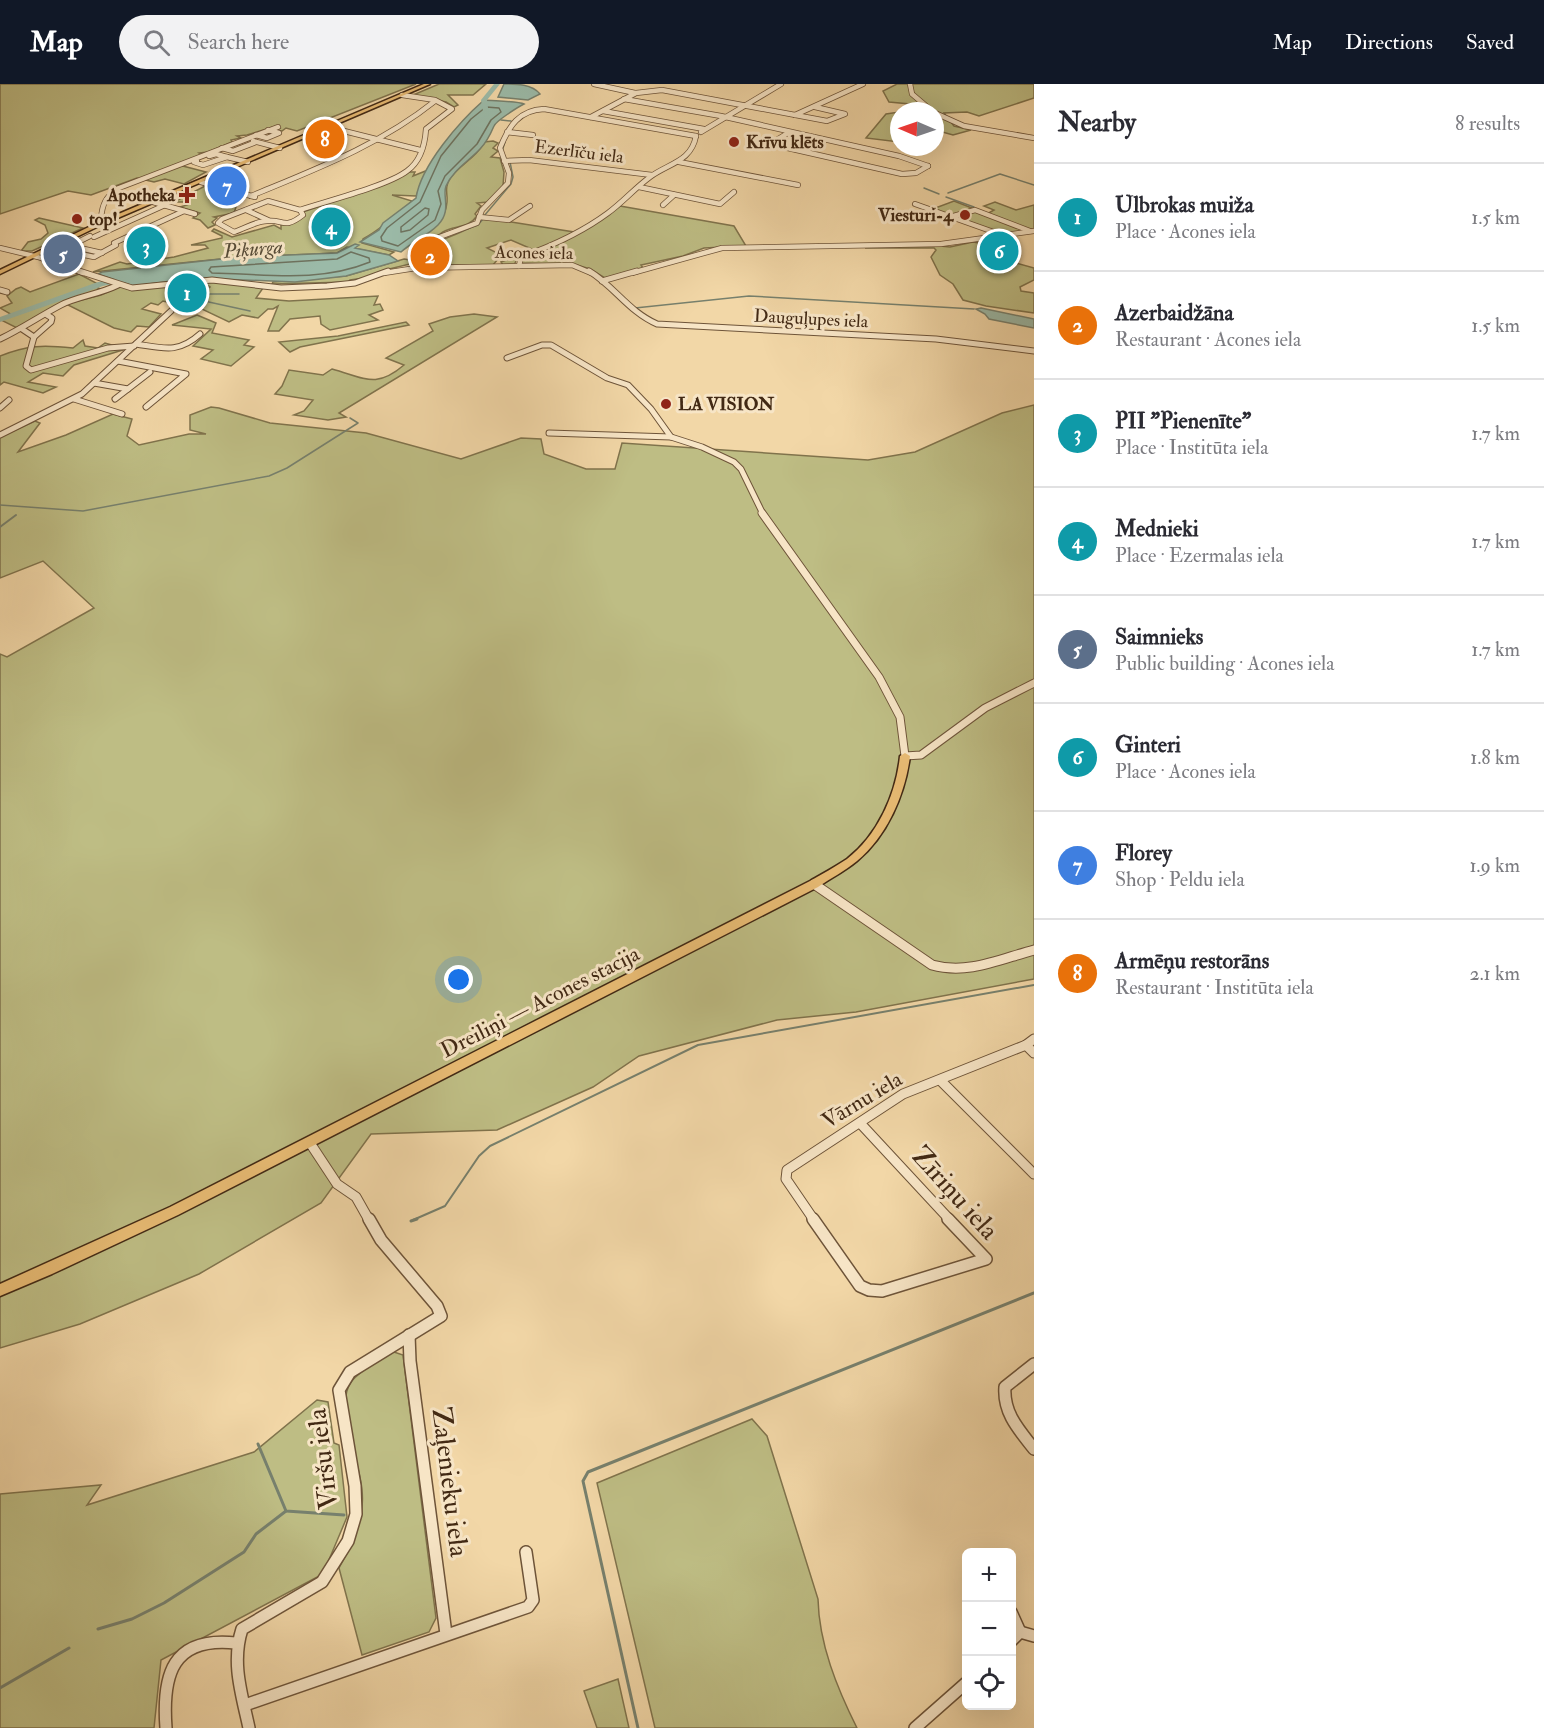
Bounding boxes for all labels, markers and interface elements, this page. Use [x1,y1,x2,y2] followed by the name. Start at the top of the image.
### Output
[119,15,539,69] search box
[30,25,83,60] text: Map
[140,26,173,59] icon: search
[188,28,289,56] text: Search here
[1272,29,1312,56] text: Map
[1345,29,1433,56] text: Directions
[1466,29,1514,56] text: Saved
[890,102,944,156] north arrow
[1058,107,1136,139] text: Nearby
[1455,111,1520,136] text: 8 results
[306,116,344,162] pin: 8
[746,131,824,154] place label: Krīvu klēts
[533,135,626,169] street label: Ezerlīču iela
[727,135,741,149] marker: Krīvu klēts
[208,164,246,208] pin: 7
[106,184,176,207] place label: Apotheka
[180,188,194,202] marker: Apotheka
[1115,191,1254,219] text: Ulbrokas muiža
[312,204,350,250] pin: 4
[877,204,954,227] place label: Viesturi-4
[1074,205,1081,230] text: 1
[1471,205,1520,230] text: 1.5 km
[89,208,118,231] place label: top!
[958,208,972,222] marker: Viesturi-4
[70,212,84,226] marker: top!
[1115,219,1256,244] text: Place · Acones iela
[126,224,166,268] pin: 3
[980,228,1018,274] pin: 6
[44,232,82,276] pin: 5
[221,234,284,264] water label: Piķurga
[410,234,450,279] pin: 2
[494,241,574,265] street label: Acones iela
[168,270,207,316] pin: 1
[1115,299,1234,327] text: Azerbaidžāna
[753,305,869,334] street label: Dauguļupes iela
[1072,313,1083,338] text: 2
[1471,313,1520,338] text: 1.5 km
[1115,327,1301,352] text: Restaurant · Acones iela
[678,393,775,416] place label: LA VISION
[659,397,673,411] marker: LA VISION
[1115,407,1251,435] text: PII "Pienenīte"
[1074,421,1081,446] text: 3
[1471,421,1520,446] text: 1.7 km
[1115,435,1268,460] text: Place · Institūta iela
[1115,515,1199,543] text: Mednieki
[1072,529,1083,554] text: 4
[1471,529,1520,554] text: 1.7 km
[1115,543,1284,568] text: Place · Ezermalas iela
[1115,623,1203,651] text: Saimnieks
[1073,637,1082,662] text: 5
[1471,637,1520,662] text: 1.7 km
[1115,651,1334,676] text: Public building · Acones iela
[1115,731,1181,759] text: Ginteri
[1072,745,1083,770] text: 6
[1470,745,1520,770] text: 1.8 km
[1115,759,1256,784] text: Place · Acones iela
[1115,839,1172,867] text: Florey
[1073,853,1082,878] text: 7
[1469,853,1520,878] text: 1.9 km
[1115,867,1245,892] text: Shop · Peldu iela
[436,939,645,1064] street label: Dreiliņi — Acones stacija
[1115,947,1269,975] text: Armēņu restorāns
[1073,961,1082,986] text: 8
[1470,961,1520,986] text: 2.1 km
[444,965,473,994] your location
[1115,975,1314,1000] text: Restaurant · Institūta iela
[817,1065,908,1135] street label: Vārnu iela
[904,1139,1006,1247] street label: Zīriņu iela
[424,1405,476,1560] street label: Zaļenieku iela
[300,1406,346,1511] street label: Viršu iela
[962,1548,1016,1710] map controls
[962,1548,1016,1602] button: +
[962,1602,1016,1656] button: −
[962,1656,1016,1710] button: locate

